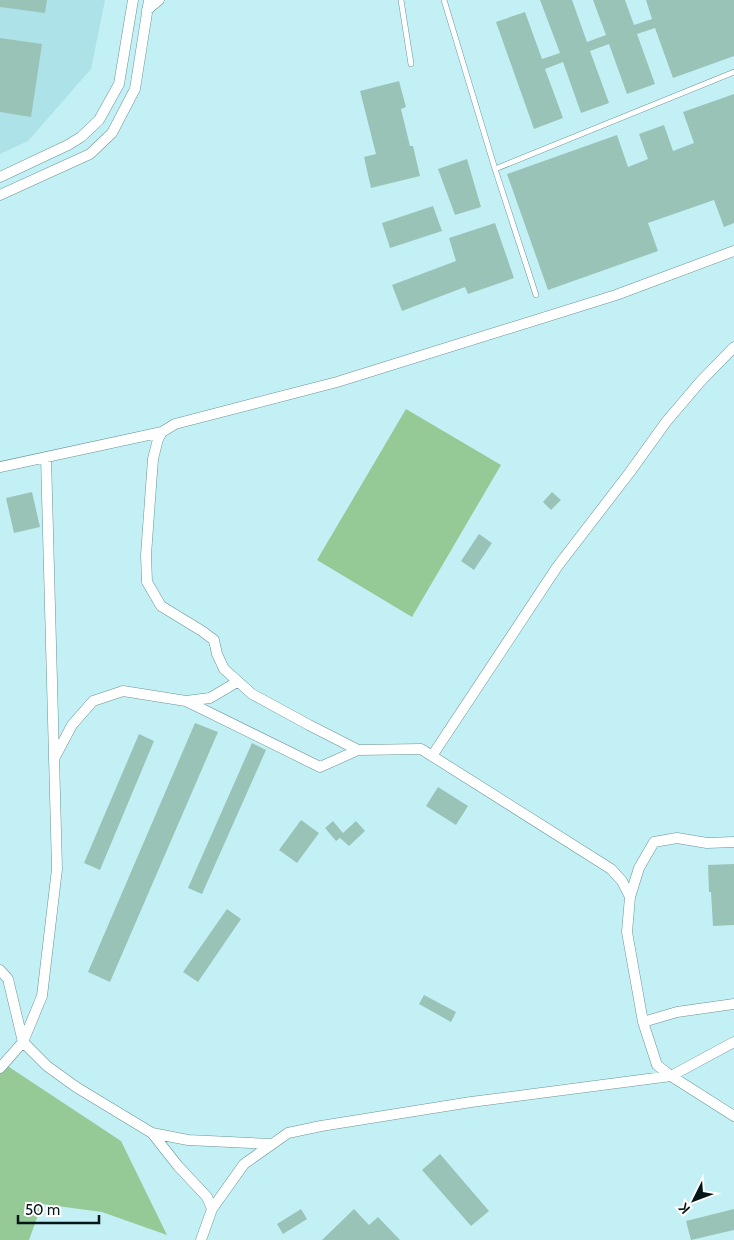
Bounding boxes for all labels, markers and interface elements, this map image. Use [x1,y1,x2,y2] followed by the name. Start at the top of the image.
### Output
[669,1175,719,1225] north arrow
[18,1192,99,1224] scale bar
[675,1199,694,1218] text: K
[25,1201,60,1219] text: 50 m

